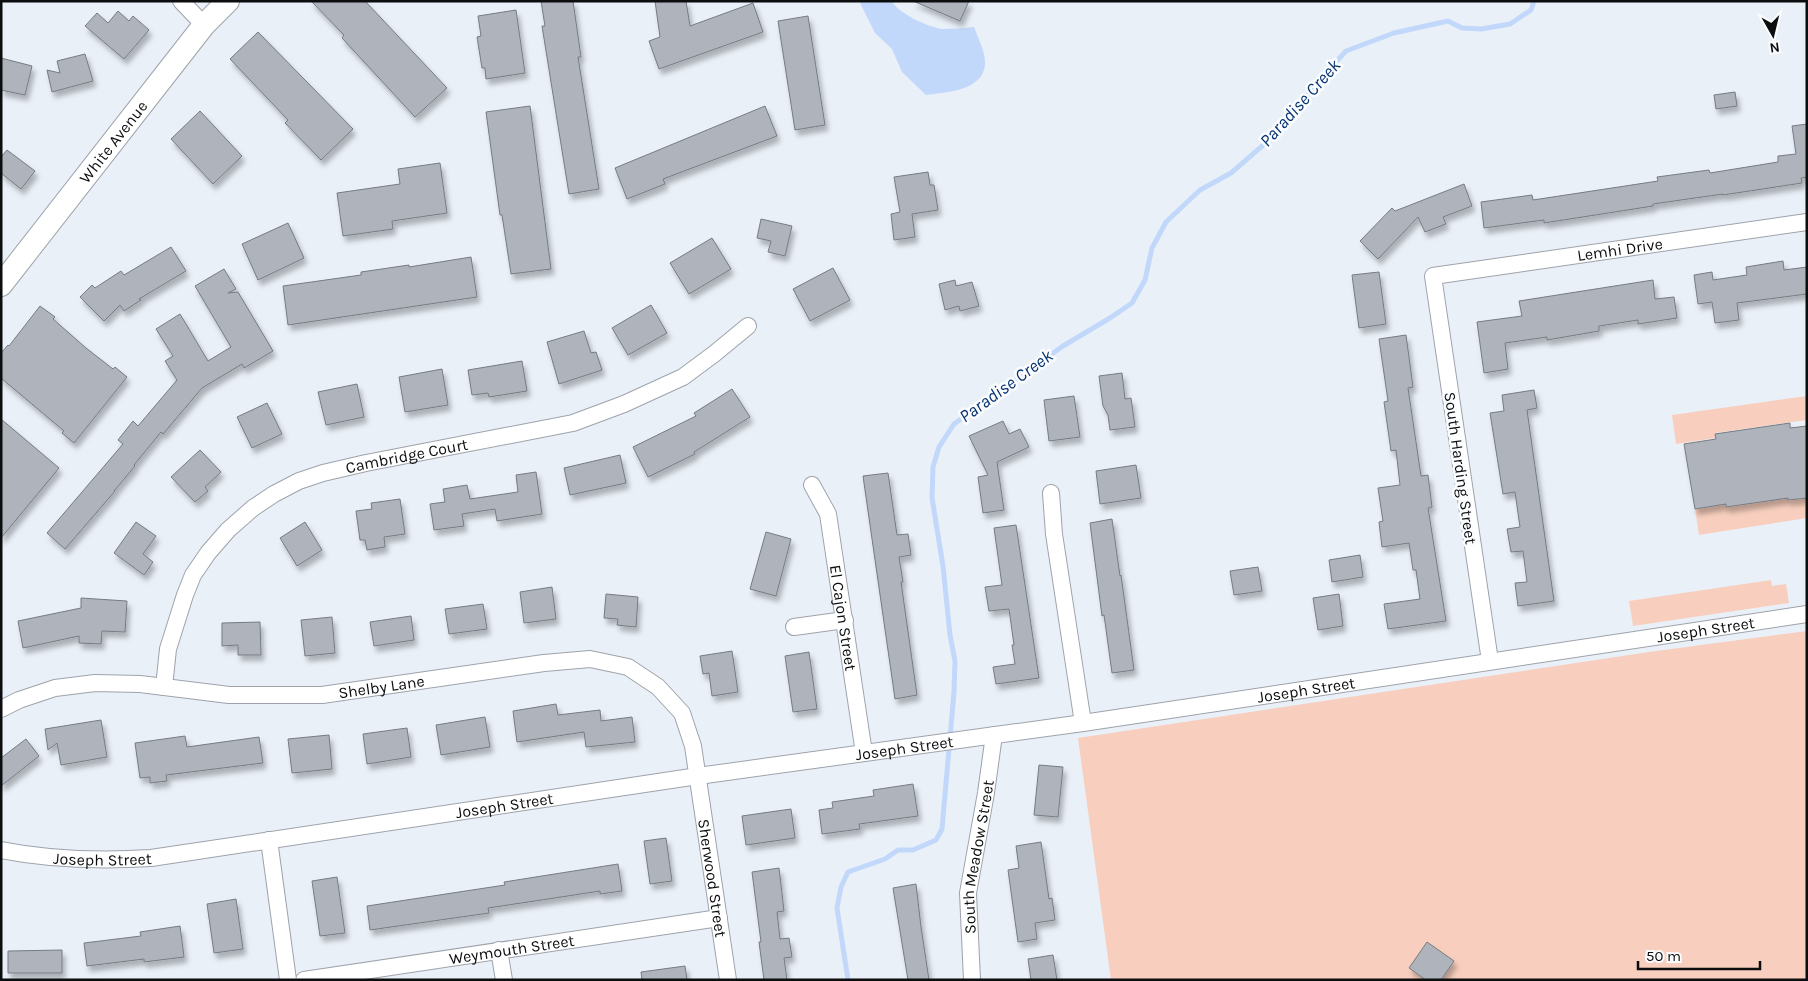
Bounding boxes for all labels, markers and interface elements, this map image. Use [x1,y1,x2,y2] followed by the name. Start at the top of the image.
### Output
[1748,10,1798,60] north arrow
[1769,38,1781,56] text: N
[1255,54,1346,151] water label: Paradise Creek
[75,97,152,187] street label: White Avenue
[1576,234,1664,265] street label: Lemhi Drive
[955,344,1058,427] water label: Paradise Creek
[1440,391,1481,545] street label: South Harding Street
[344,435,470,477] street label: Cambridge Court
[826,563,861,672] street label: El Cajon Street
[1656,613,1756,646] street label: Joseph Street
[337,671,426,703] street label: Shelby Lane
[1256,673,1356,707] street label: Joseph Street
[854,732,955,764] street label: Joseph Street
[959,779,998,934] street label: South Meadow Street
[454,789,555,822] street label: Joseph Street
[694,817,730,939] street label: Sherwood Street
[52,848,152,870] street label: Joseph Street
[448,931,576,968] street label: Weymouth Street
[1638,938,1760,970] scale bar
[1646,947,1681,965] text: 50 m

